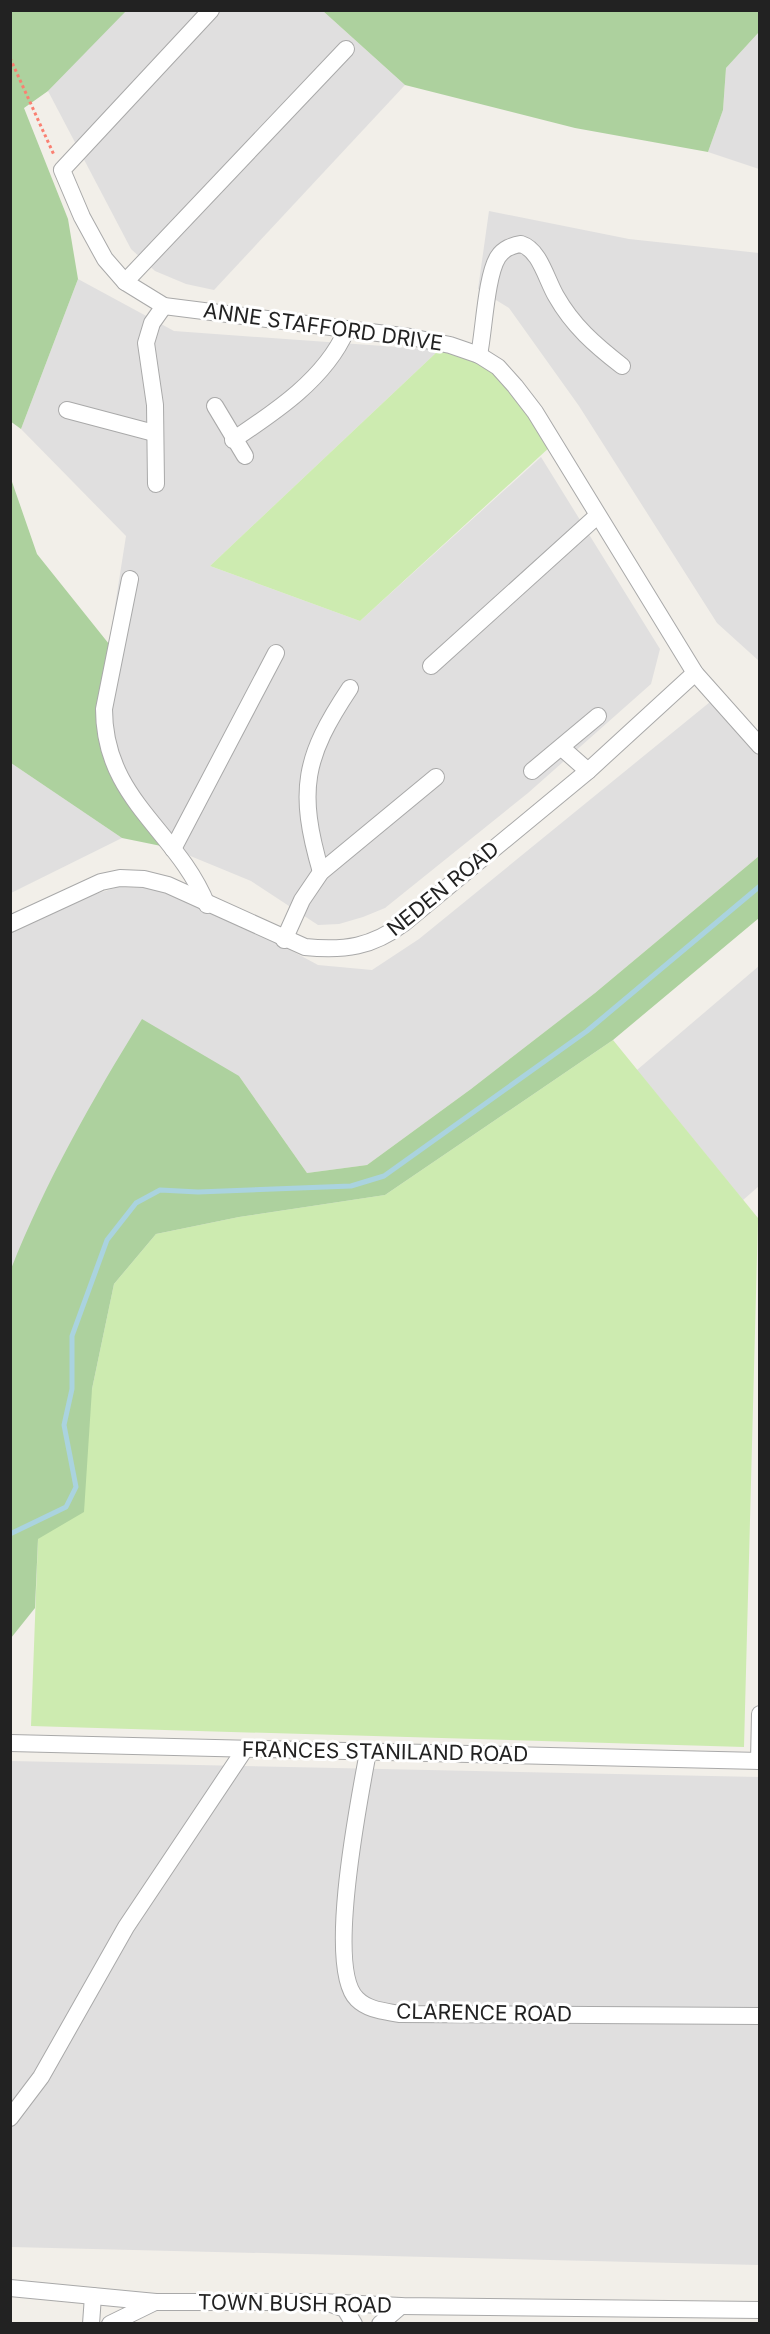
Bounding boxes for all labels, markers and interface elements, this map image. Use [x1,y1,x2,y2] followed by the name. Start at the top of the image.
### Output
[202,297,444,356] street label: ANNE STAFFORD DRIVE
[382,836,504,941] street label: NEDEN ROAD
[242,1737,528,1766] street label: FRANCES STANILAND ROAD
[396,1998,572,2027] street label: CLARENCE ROAD
[198,2289,392,2318] street label: TOWN BUSH ROAD

